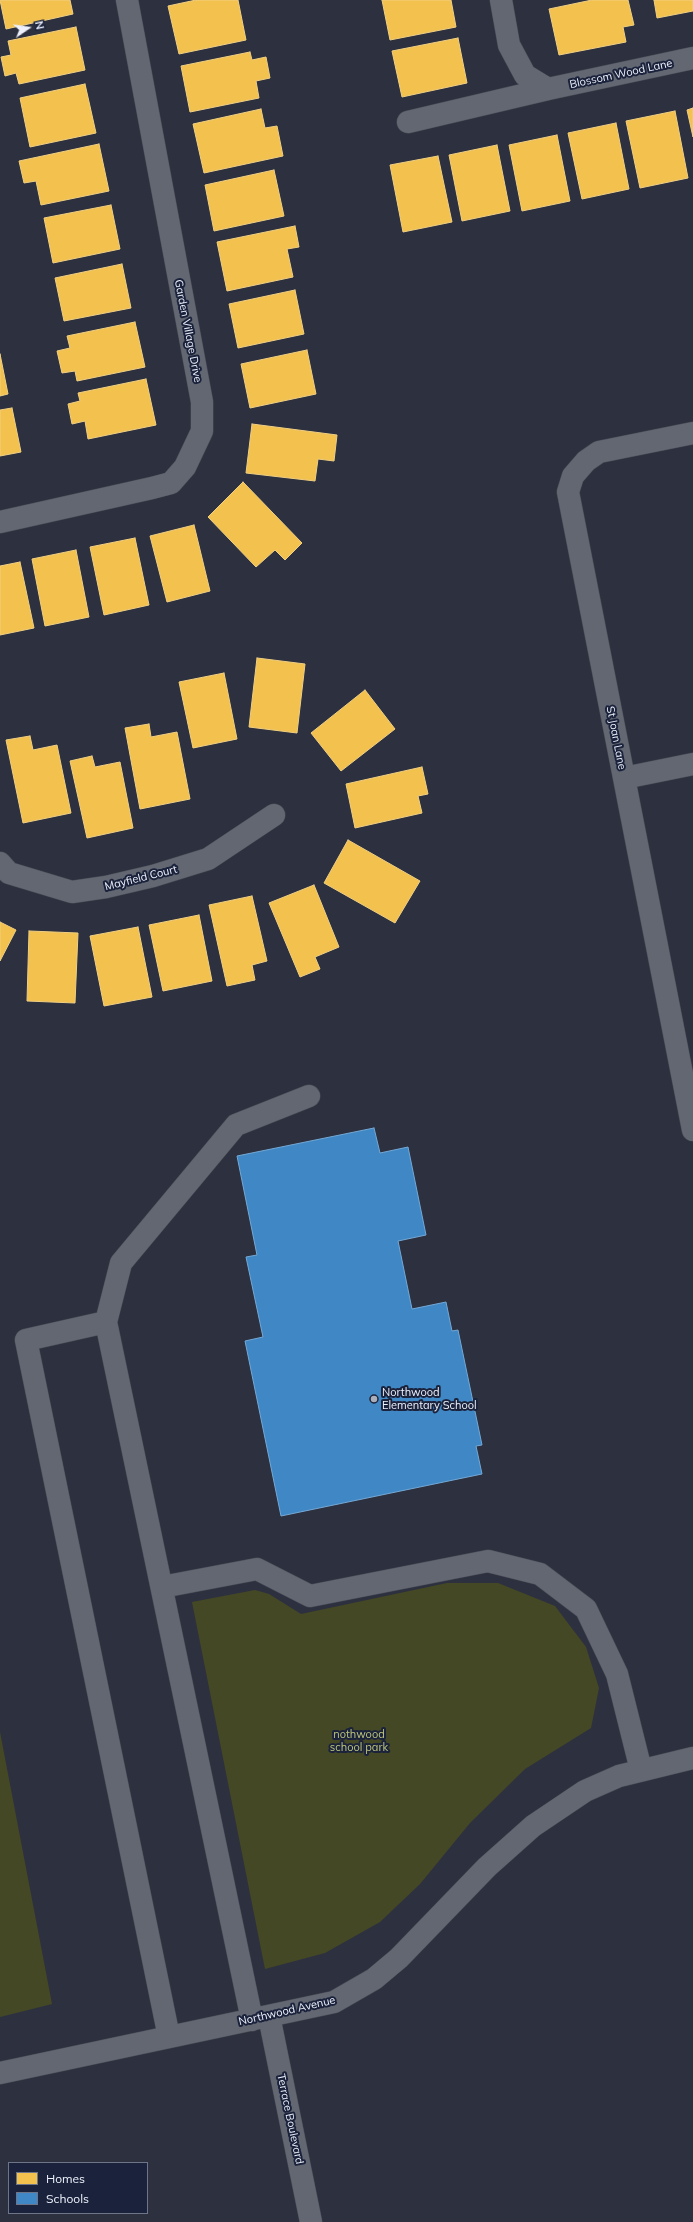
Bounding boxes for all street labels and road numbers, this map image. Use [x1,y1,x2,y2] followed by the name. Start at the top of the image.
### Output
[568,57,674,91] street label: Blossom Wood Lane
[172,278,204,384] street label: Garden Village Drive
[603,705,629,771] street label: St Joan Lane
[103,863,179,893] street label: Mayfield Court
[237,1993,337,2029] street label: Northwood Avenue
[274,2073,306,2165] street label: Terrace Boulevard

